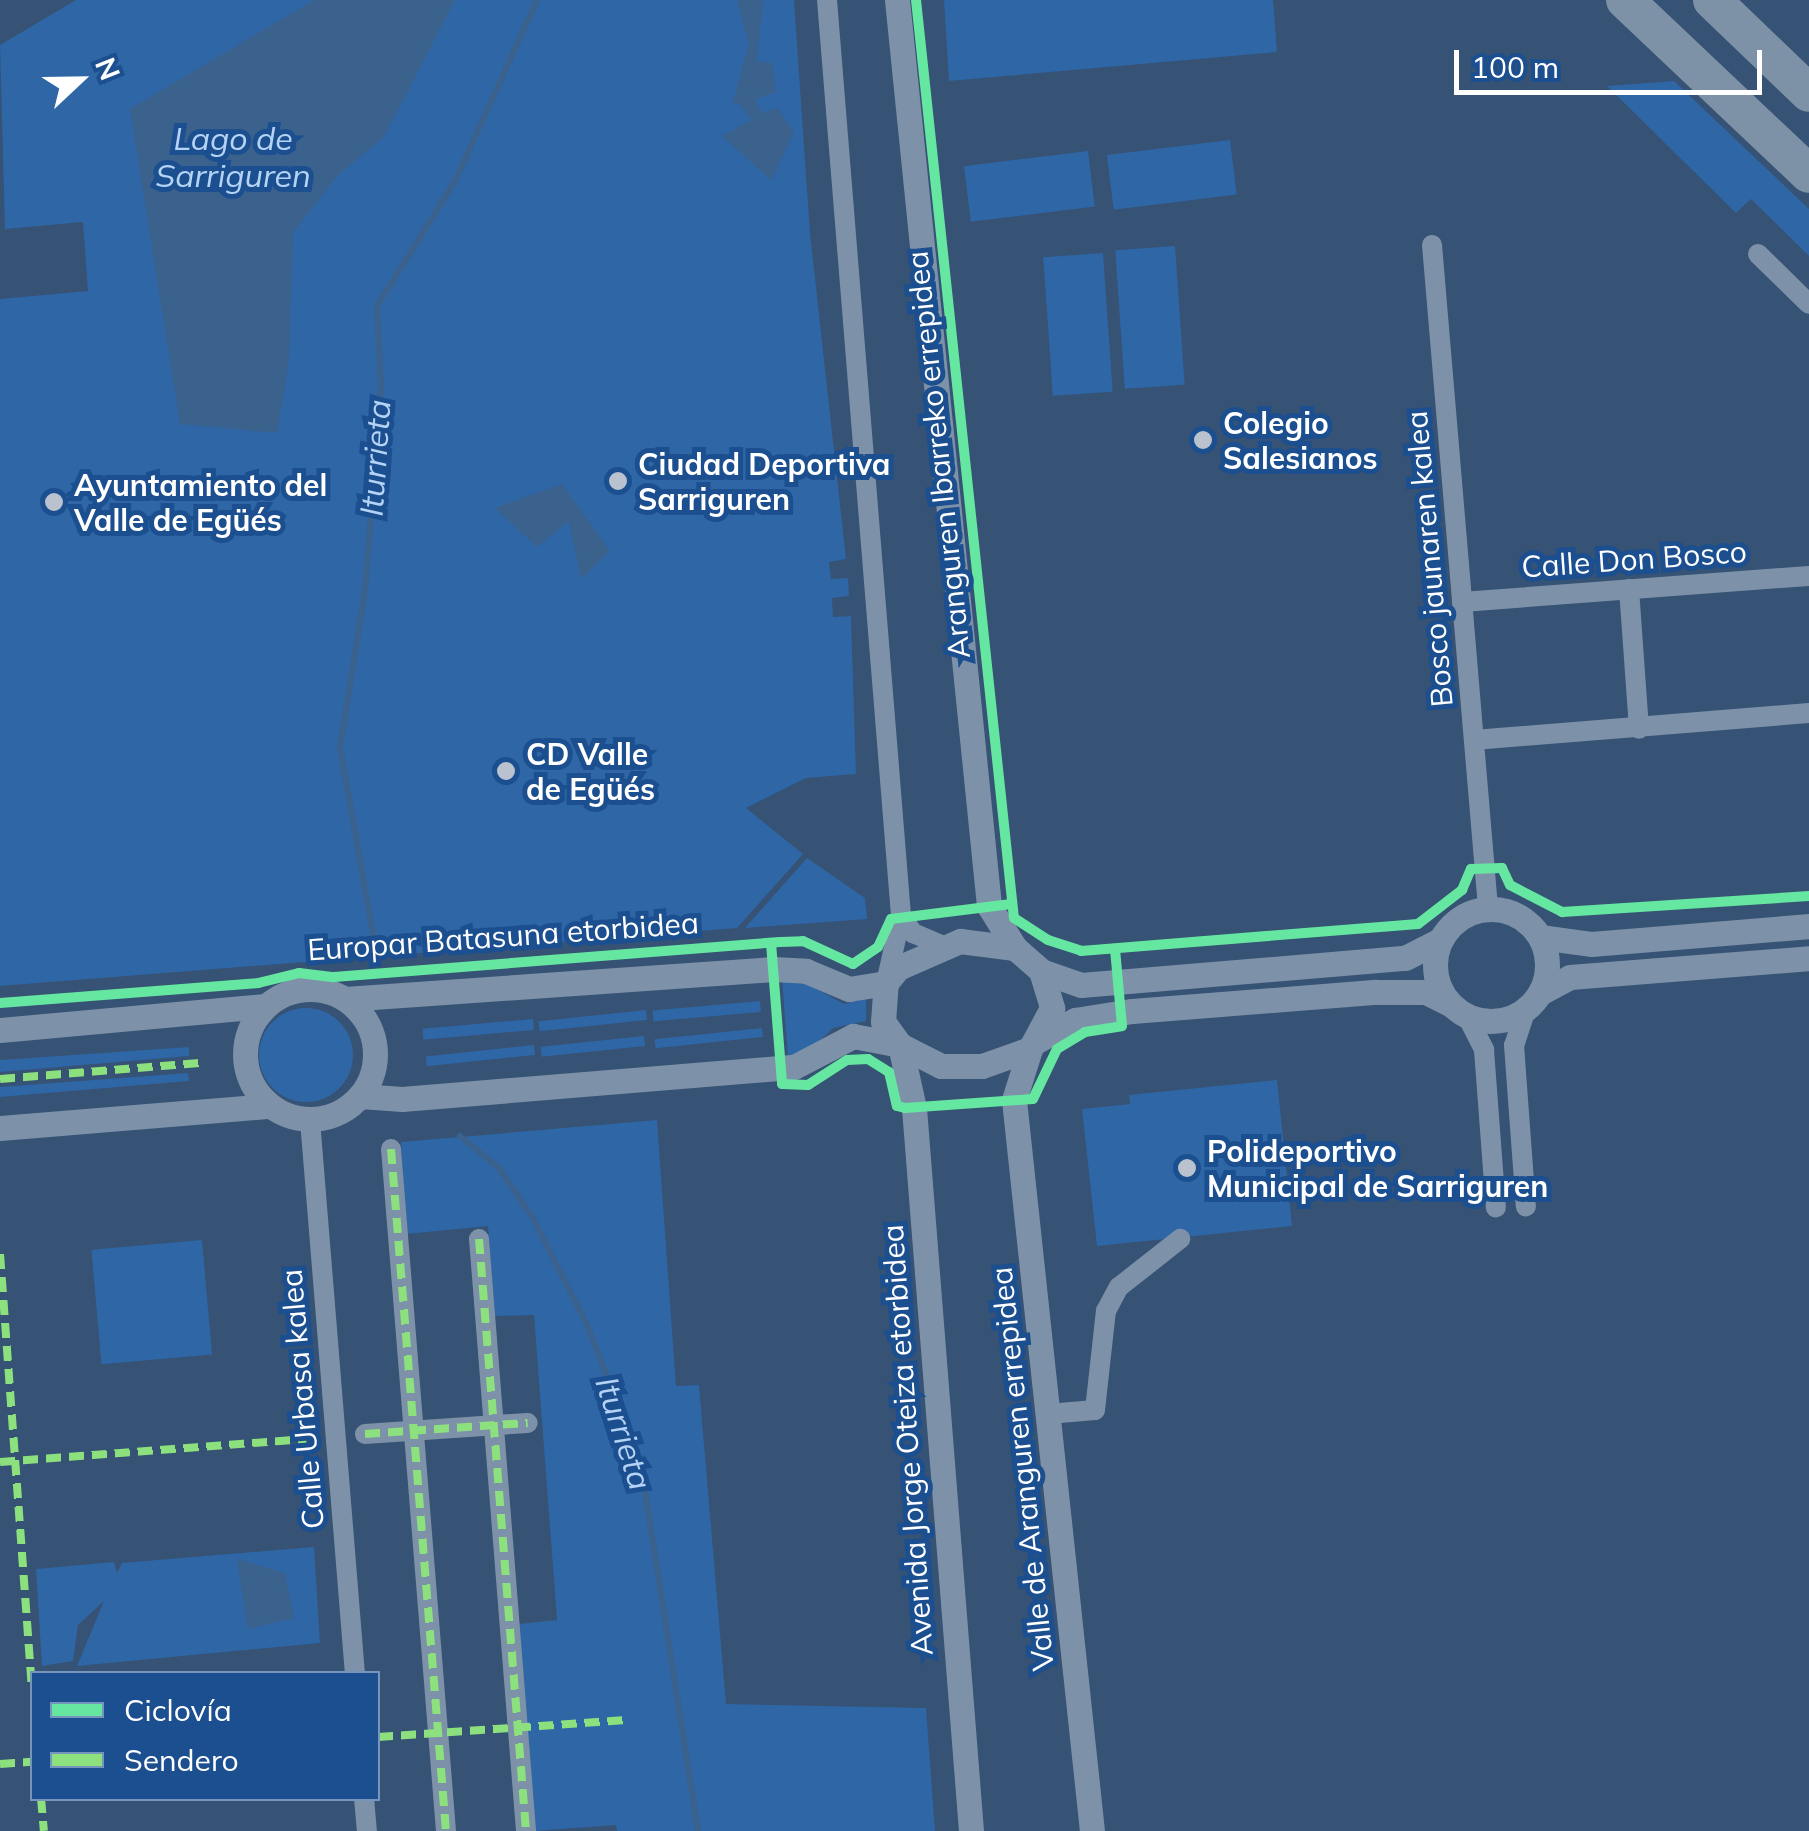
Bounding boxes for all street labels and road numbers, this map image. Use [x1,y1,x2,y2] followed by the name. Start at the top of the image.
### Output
[899,249,977,661] street label: Aranguren Ibarreko errepidea
[1398,409,1460,709] street label: Bosco jaunaren kalea
[1520,533,1748,585] street label: Calle Don Bosco
[306,904,700,968] street label: Europar Batasuna etorbidea
[874,1223,940,1657] street label: Avenida Jorge Oteiza etorbidea
[983,1265,1061,1673] street label: Valle de Aranguren errepidea
[273,1268,331,1530] street label: Calle Urbasa kalea

